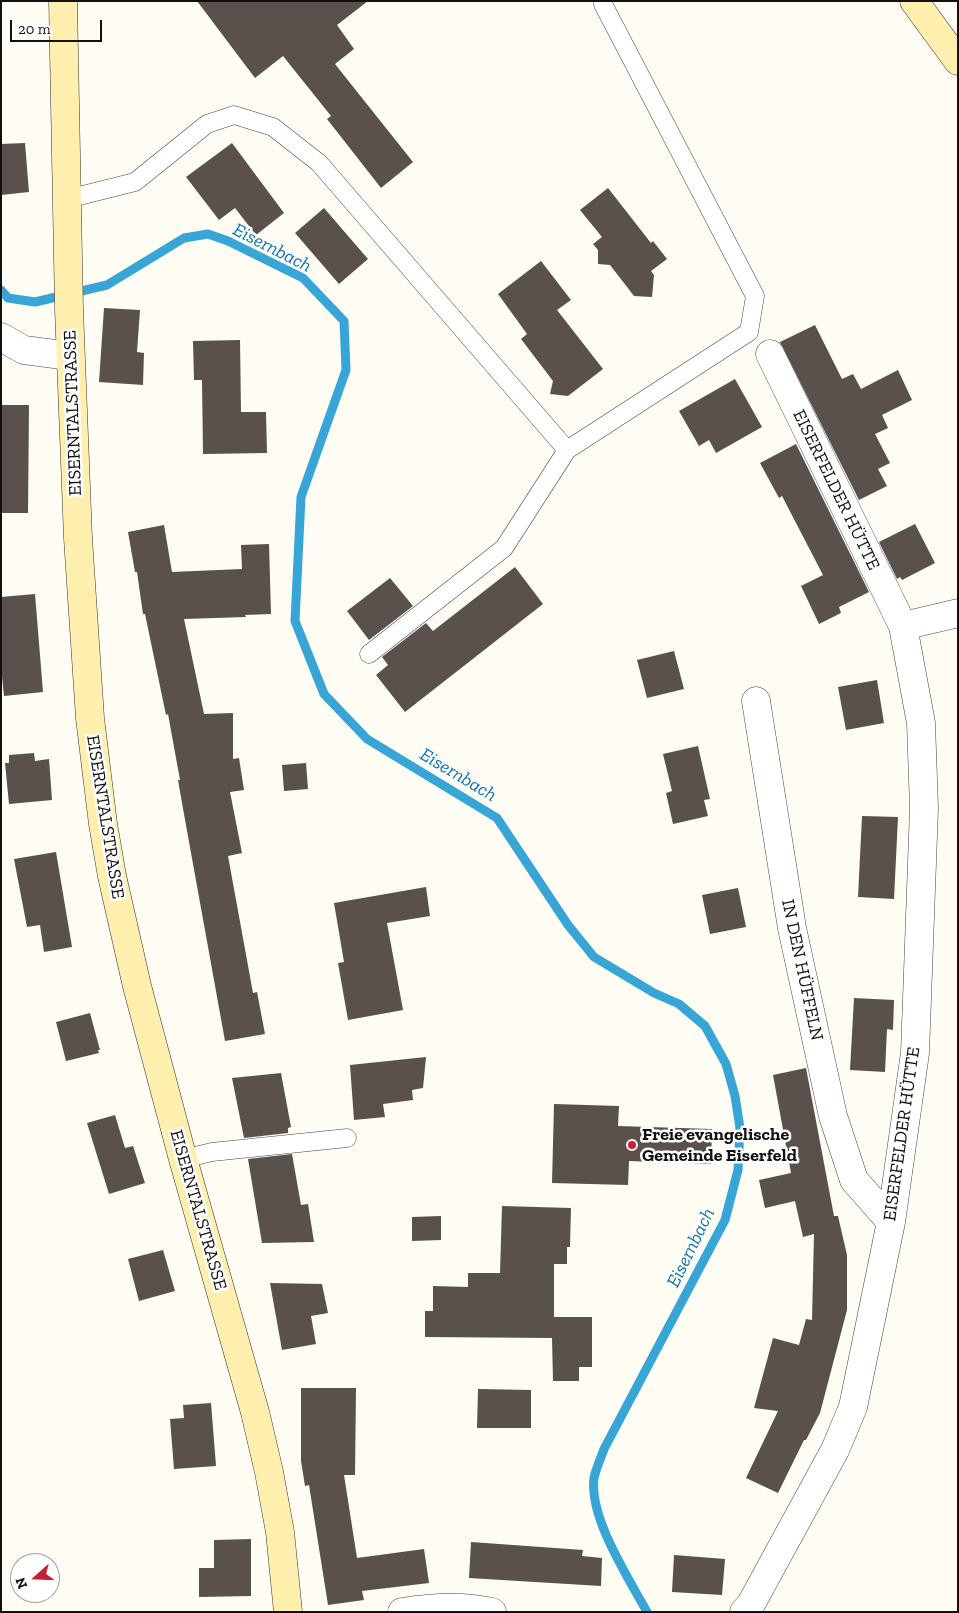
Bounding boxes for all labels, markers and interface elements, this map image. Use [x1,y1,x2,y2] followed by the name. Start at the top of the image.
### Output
[12,10,105,42] scale bar
[18,20,51,38] text: 20 m
[229,218,315,278] water label: Eisernbach
[59,330,87,496] street label: EISERNTALSTRASSE
[788,406,884,574] street label: EISERFELDER HÜTTE
[81,733,129,901] street label: EISERNTALSTRASSE
[415,743,501,807] water label: Eisernbach
[776,897,828,1043] street label: IN DEN HÜFFELN
[879,1045,925,1223] street label: EISERFELDER HÜTTE
[642,1124,797,1166] place label: Freie evangelische Gemeinde Eiserfeld
[165,1127,231,1293] street label: EISERNTALSTRASSE
[626,1139,638,1151] marker: Freie evangelische Gemeinde Eiserfeld
[662,1205,720,1291] water label: Eisernbach
[10,1553,60,1603] north arrow
[12,1575,31,1591] text: N

